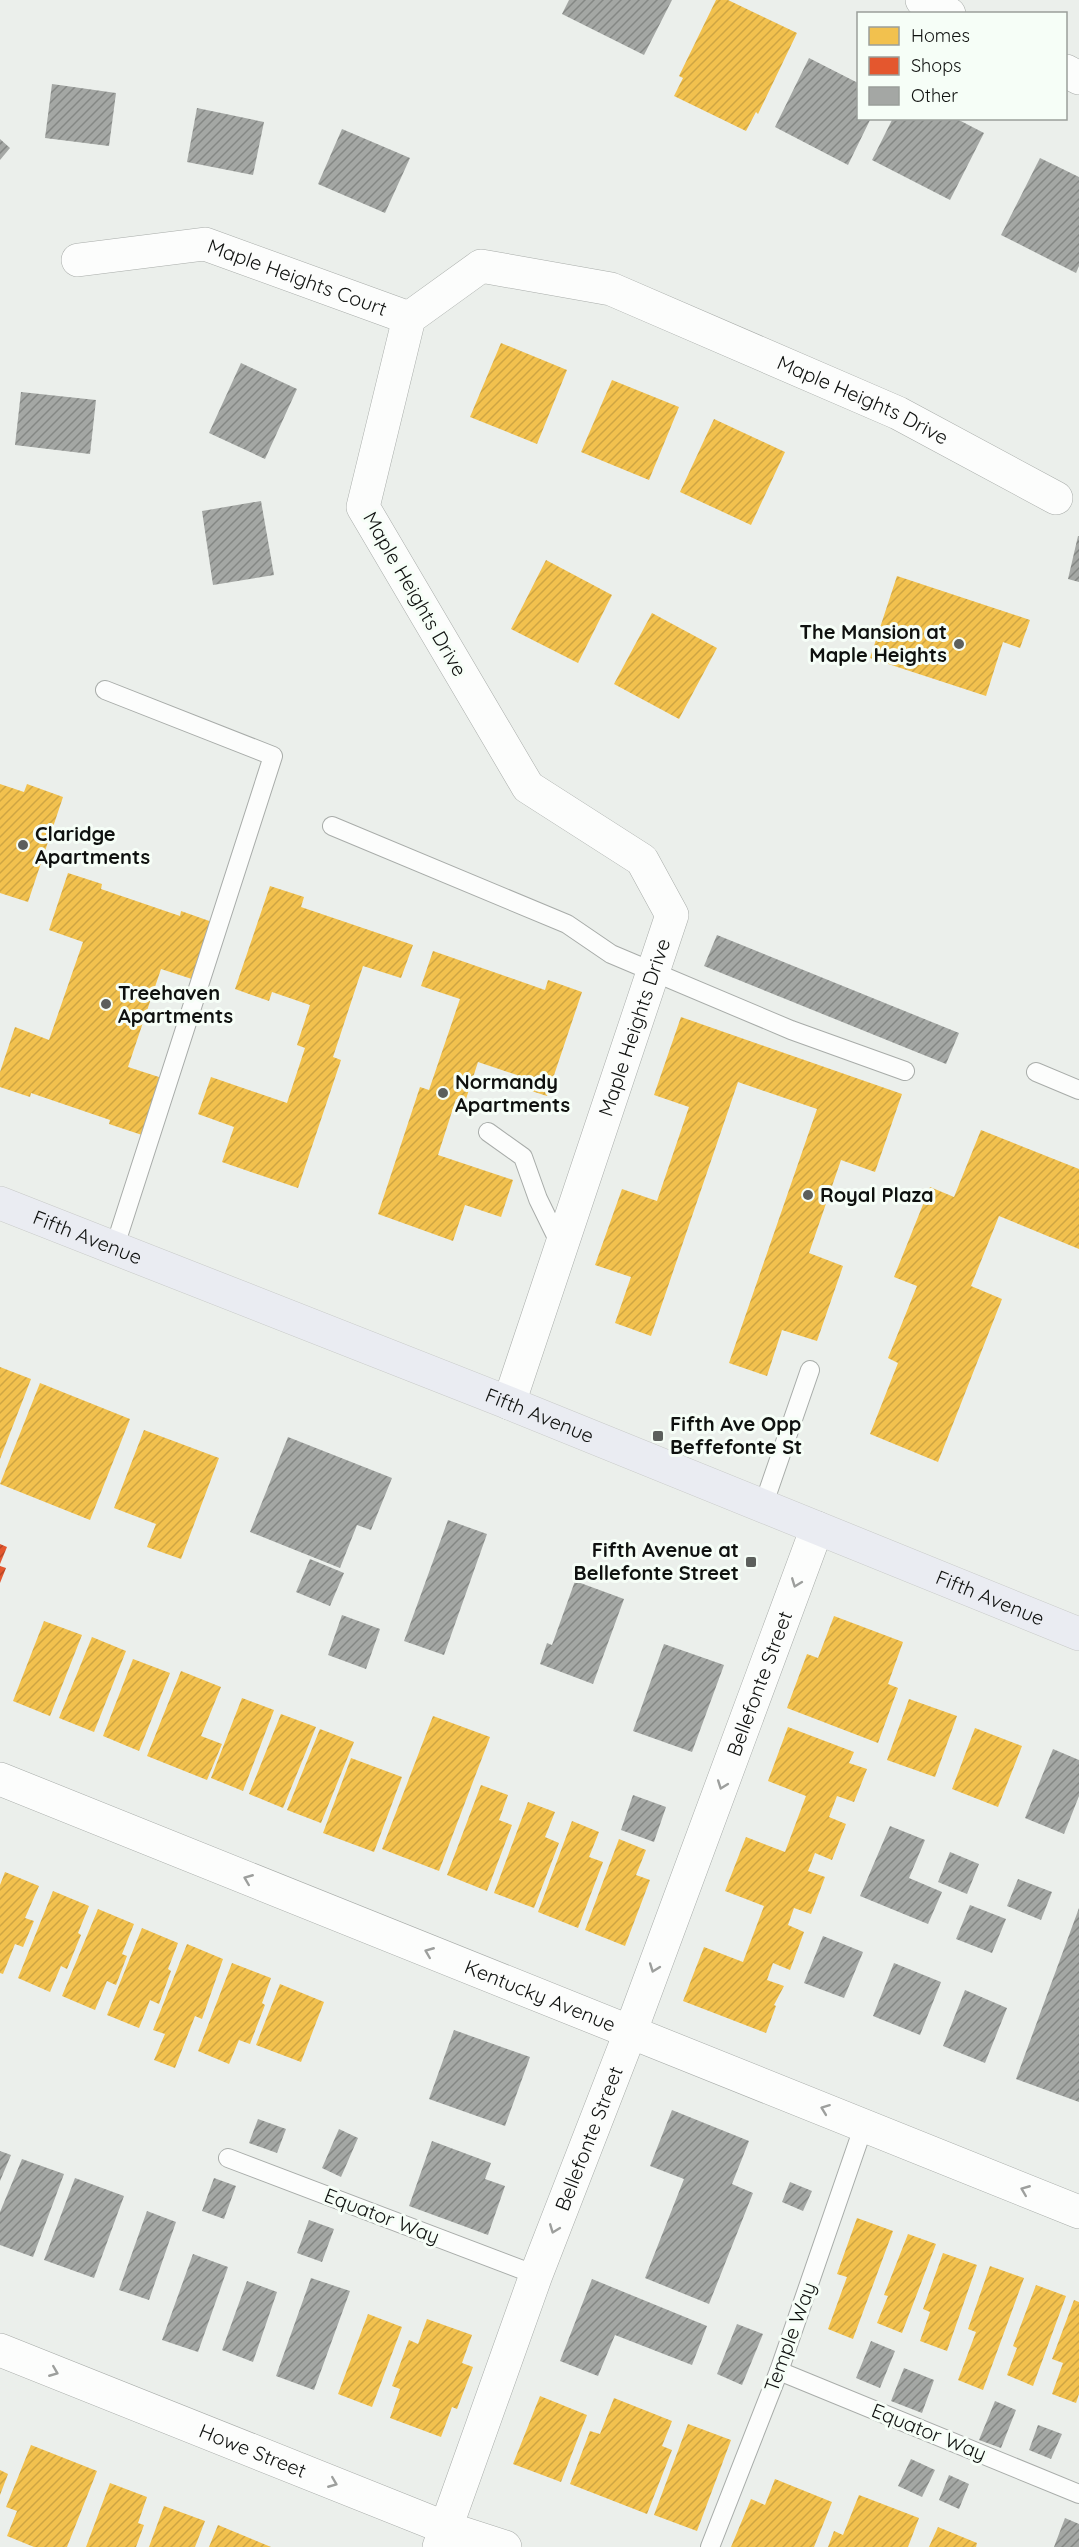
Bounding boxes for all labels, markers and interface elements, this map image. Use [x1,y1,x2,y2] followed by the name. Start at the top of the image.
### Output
[857,12,1067,120] legend
[911,24,970,47] text: Homes
[911,54,962,77] text: Shops
[911,84,958,107] text: Other
[204,233,391,321] street label: Maple Heights Court
[773,349,953,450] street label: Maple Heights Drive
[358,507,473,681] street label: Maple Heights Drive
[799,619,947,667] place label: The Mansion at Maple Heights
[952,637,966,651] marker: The Mansion at Maple Heights
[35,821,150,869] place label: Claridge Apartments
[16,838,30,852] marker: Claridge Apartments
[593,935,675,1119] street label: Maple Heights Drive
[118,980,233,1028] place label: Treehaven Apartments
[99,997,113,1011] marker: Treehaven Apartments
[455,1069,570,1117] place label: Normandy Apartments
[436,1086,450,1100] marker: Normandy Apartments
[820,1182,934,1207] place label: Royal Plaza
[801,1188,815,1202] marker: Royal Plaza
[30,1204,146,1270] street label: Fifth Avenue
[482,1382,598,1448] street label: Fifth Avenue
[670,1411,802,1459] place label: Fifth Ave Opp Beffefonte St
[651,1429,665,1443] marker: Fifth Ave Opp Beffefonte St
[574,1537,739,1585] place label: Fifth Avenue at Bellefonte Street
[744,1555,758,1569] marker: Fifth Avenue at Bellefonte Street
[932,1564,1048,1631] street label: Fifth Avenue
[791,1577,804,1588] one-way arrow
[721,1607,797,1759] street label: Bellefonte Street
[716,1780,729,1790] one-way arrow
[243,1874,254,1886] one-way arrow
[424,1947,435,1959] one-way arrow
[461,1954,619,2037] street label: Kentucky Avenue
[649,1962,661,1973] one-way arrow
[549,2063,628,2214] street label: Bellefonte Street
[820,2104,831,2116] one-way arrow
[321,2182,443,2249] street label: Equator Way
[1020,2185,1031,2197] one-way arrow
[548,2223,561,2233] one-way arrow
[758,2278,821,2395] street label: Temple Way
[48,2365,59,2377] one-way arrow
[868,2397,990,2466] street label: Equator Way
[196,2418,310,2483] street label: Howe Street
[327,2475,338,2488] one-way arrow

